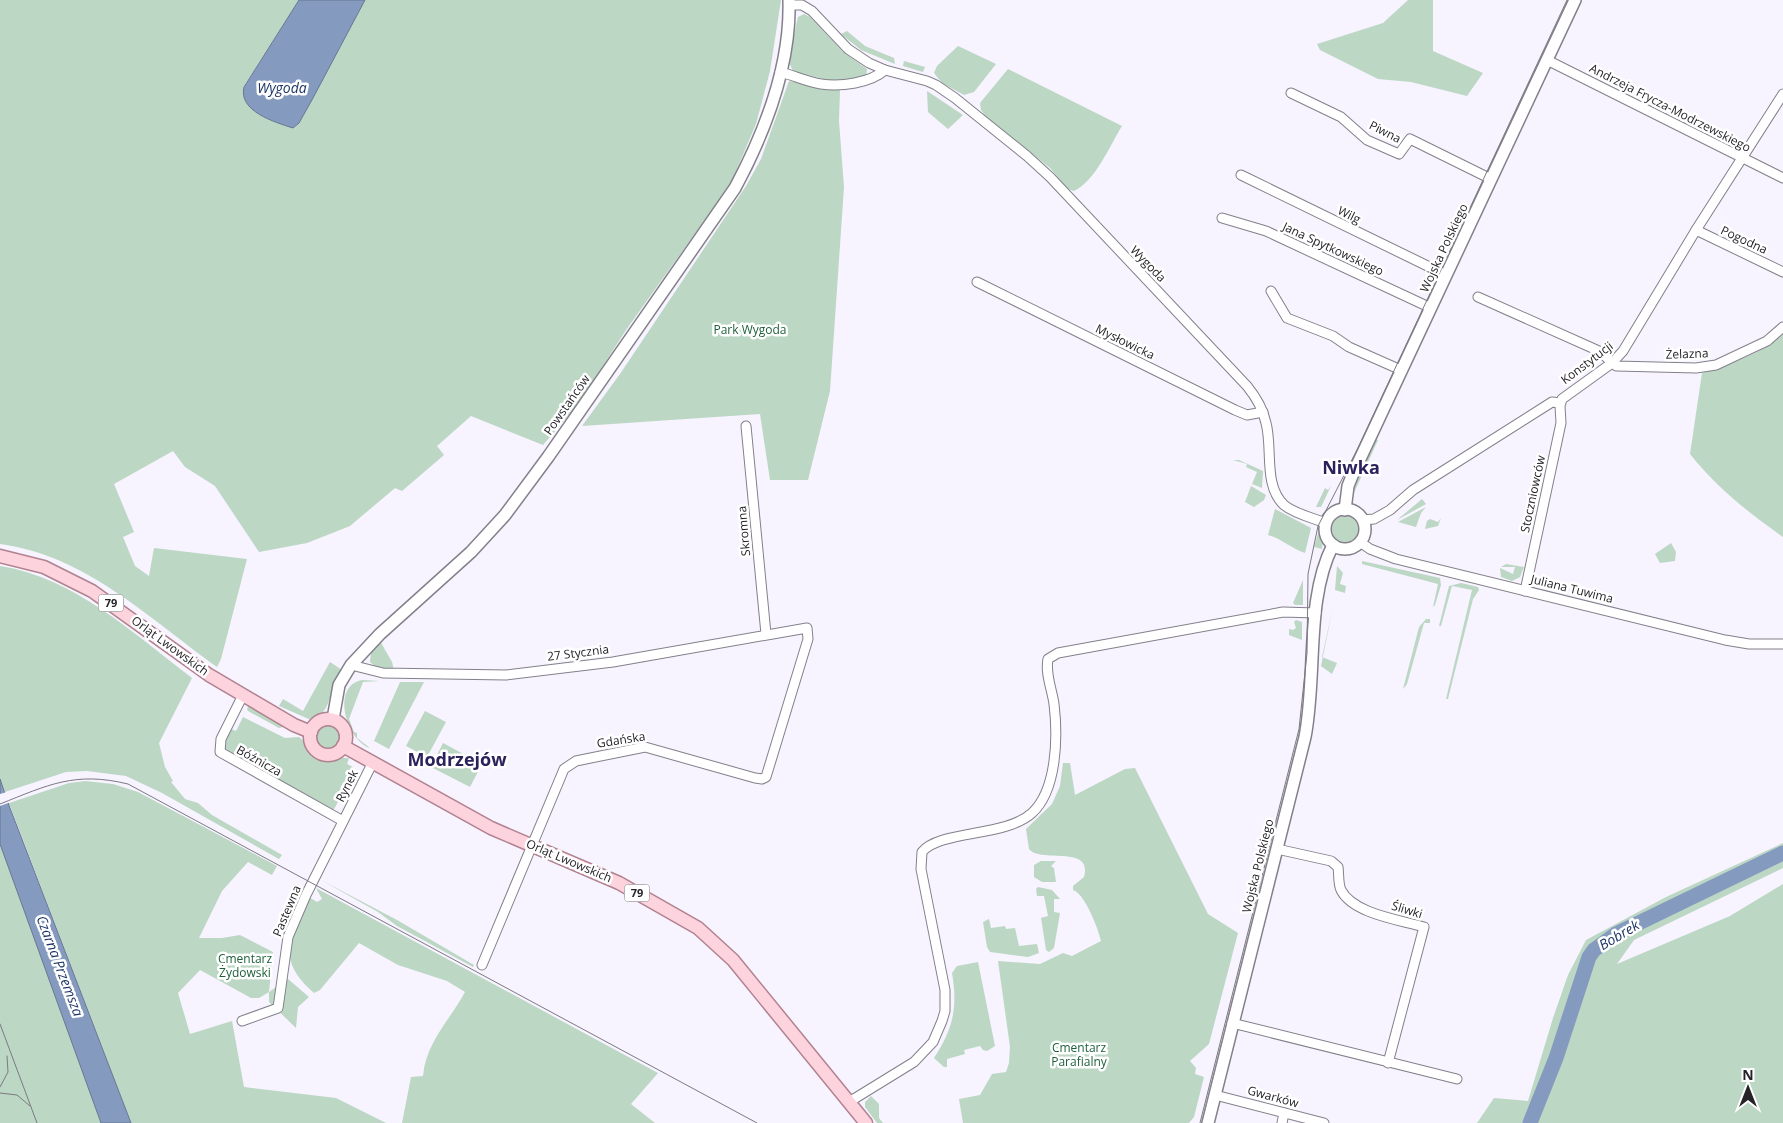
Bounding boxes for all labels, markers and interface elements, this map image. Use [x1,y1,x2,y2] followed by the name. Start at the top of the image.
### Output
[1587,59,1754,156] street label: Andrzeja Frycza-Modrzewskiego
[257,78,307,97] water label: Wygoda
[1366,116,1404,147] street label: Piwna
[1416,201,1472,295] street label: Wojska Polskiego
[1335,202,1364,228] street label: Wilg
[1279,217,1386,279] street label: Jana Spytkowskiego
[1718,221,1770,258] street label: Pogodna
[1127,242,1170,286] street label: Wygoda
[1093,320,1158,363] street label: Mysłowicka
[713,321,787,338] park label: Park Wygoda
[1557,337,1616,388] street label: Konstytucji
[1665,344,1709,363] street label: Żelazna
[540,371,594,438] street label: Powstańców
[1516,453,1549,534] street label: Stoczniowców
[1322,455,1380,479] district label: Niwka
[733,505,754,557] street label: Skromna
[1528,570,1615,607] street label: Juliana Tuwima
[98,594,124,612] road number: 79
[128,612,212,679] street label: Orląt Lwowskich
[546,640,610,665] street label: 27 Stycznia
[595,727,646,752] street label: Gdańska
[234,741,285,780] street label: Bóźnicza
[407,747,507,771] district label: Modrzejów
[331,766,362,805] street label: Rynek
[1238,817,1277,915] street label: Wojska Polskiego
[524,835,615,886] street label: Orląt Lwowskich
[268,883,305,939] street label: Pastewna
[624,884,650,901] road number: 79
[1390,897,1425,922] street label: Śliwki
[33,913,88,1019] water label: Czarna Przemsza
[1595,915,1643,954] water label: Bobrek
[218,950,272,981] park label: Cmentarz Żydowski
[1051,1039,1108,1070] park label: Cmentarz Parafialny
[1723,1063,1773,1113] north arrow
[1742,1065,1754,1084] text: N
[1246,1082,1301,1112] street label: Gwarków

